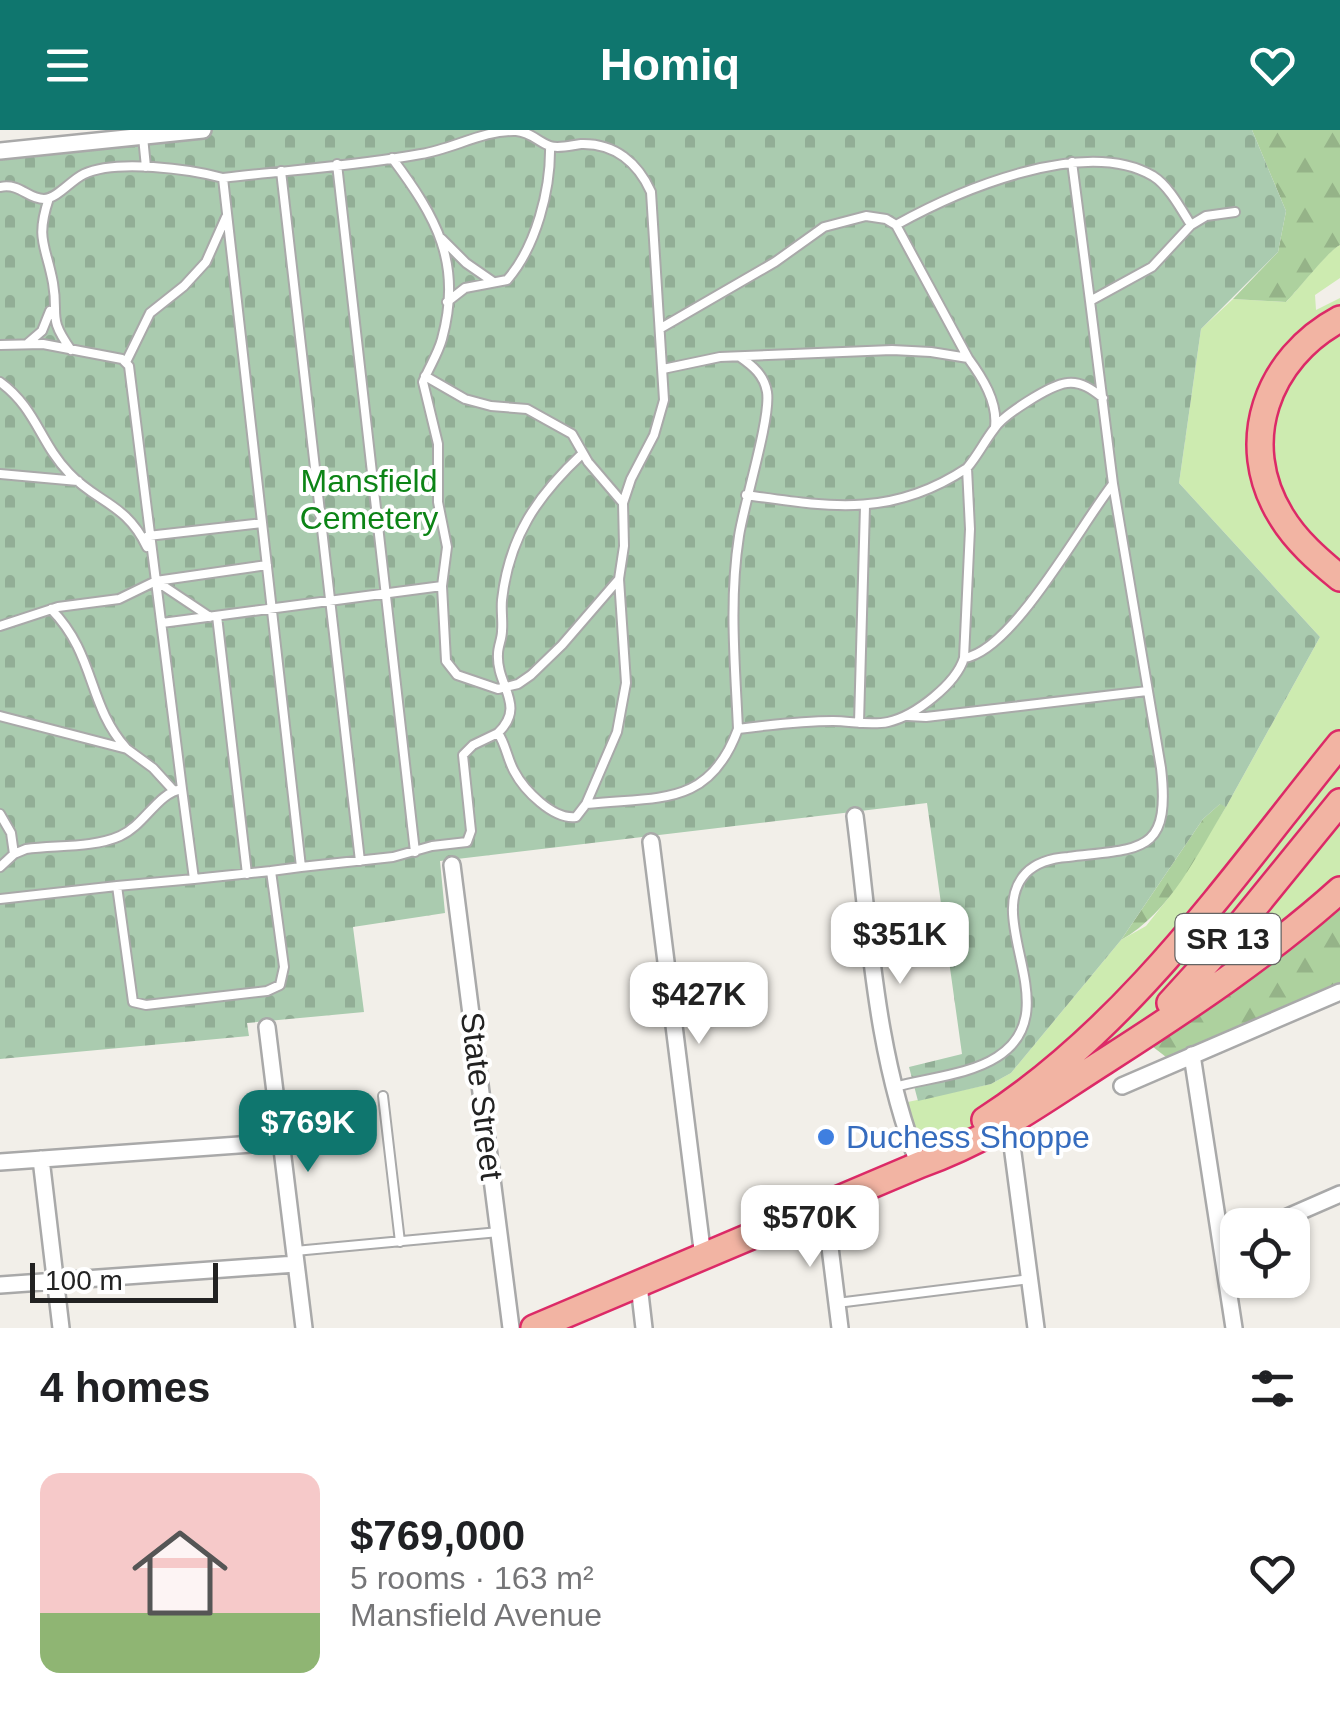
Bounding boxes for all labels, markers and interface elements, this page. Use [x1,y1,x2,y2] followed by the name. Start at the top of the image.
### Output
[40,38,95,93] icon: menu
[1245,38,1300,93] icon: heart
[600,39,740,90] text: Homiq
[300,463,438,536] park label: Mansfield Cemetery
[830,902,970,987] pin: $351K
[1176,914,1280,964] road number: SR 13
[853,916,947,952] text: $351K
[629,962,769,1047] pin: $427K
[652,976,746,1012] text: $427K
[454,1010,510,1182] street label: State Street
[238,1090,378,1175] pin: $769K
[261,1104,355,1140] text: $769K
[846,1119,1090,1155] place label: Duchess Shoppe
[815,1126,837,1148] marker: Duchess Shoppe
[740,1185,880,1270] pin: $570K
[763,1199,857,1235] text: $570K
[1220,1208,1310,1298] map controls
[1220,1208,1310,1298] button: locate
[30,1258,218,1302] scale bar
[45,1265,123,1296] text: 100 m
[1245,1361,1300,1416] icon: filters
[40,1364,210,1411] text: 4 homes
[350,1512,525,1559] text: $769,000
[120,1513,240,1633] icon: home
[1245,1546,1300,1601] icon: heart
[350,1560,594,1596] text: 5 rooms · 163 m²
[350,1597,602,1633] text: Mansfield Avenue

